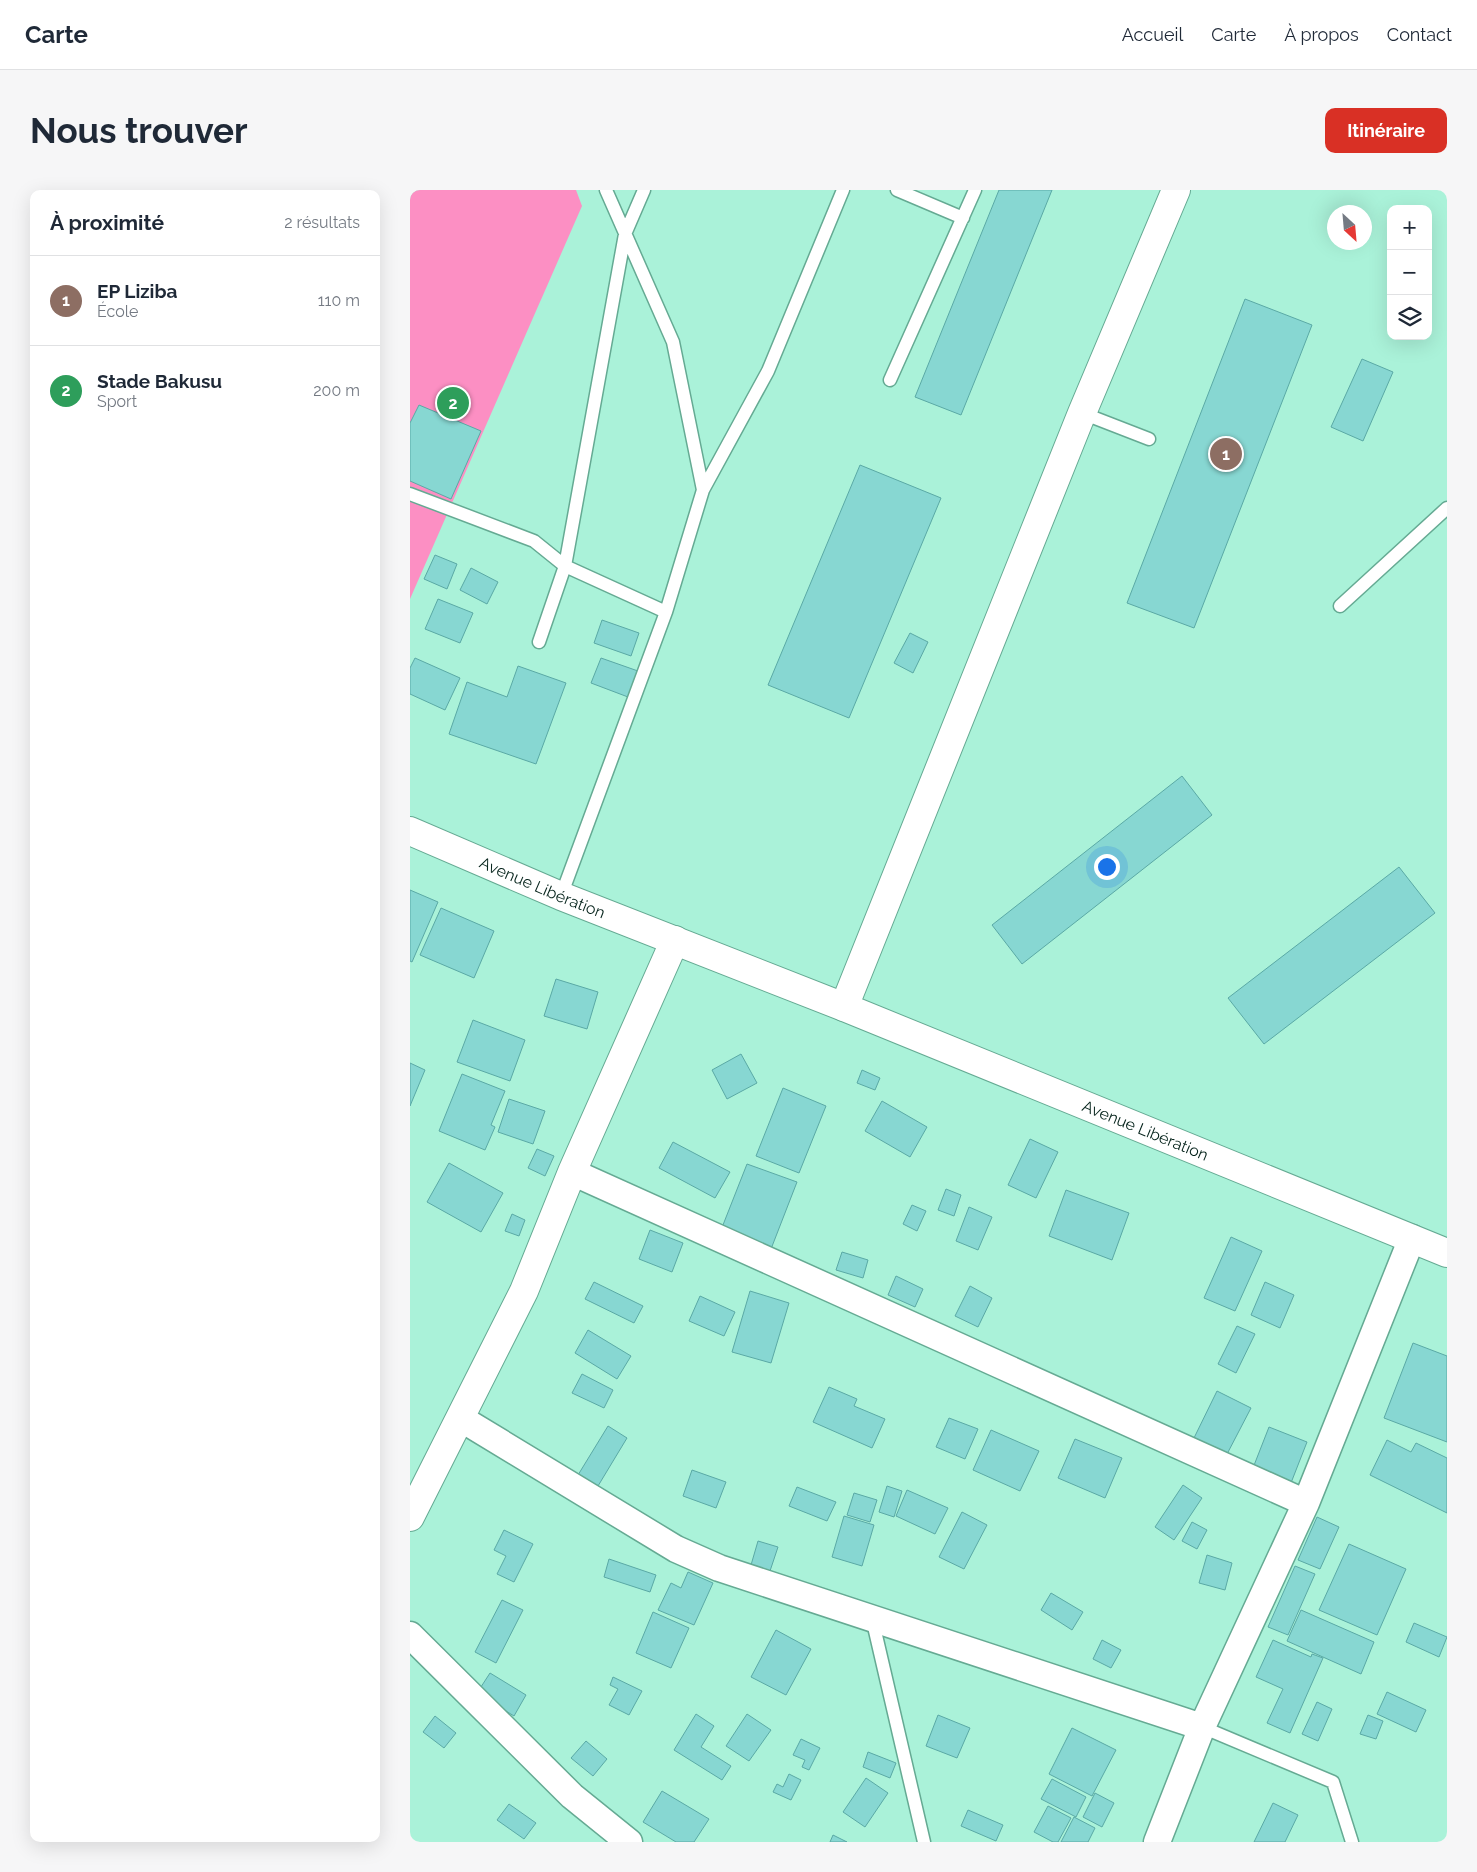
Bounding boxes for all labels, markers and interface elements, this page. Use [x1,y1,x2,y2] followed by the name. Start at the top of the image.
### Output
[25,20,88,49] text: Carte
[1122,24,1183,45] text: Accueil
[1211,24,1256,45] text: Carte
[1284,24,1359,45] text: À propos
[1387,24,1452,45] text: Contact
[1325,108,1447,153] button: Itinéraire
[30,110,248,151] text: Nous trouver
[1327,205,1372,250] north arrow
[1387,205,1432,340] map controls
[1387,205,1432,250] button: +
[50,210,164,235] text: À proximité
[284,213,360,232] text: 2 résultats
[1387,250,1432,295] button: −
[97,280,177,302] text: EP Liziba
[62,291,70,310] text: 1
[318,291,360,310] text: 110 m
[1387,295,1432,340] button: layers
[97,302,138,321] text: École
[97,370,222,392] text: Stade Bakusu
[61,381,71,400] text: 2
[313,381,360,400] text: 200 m
[437,384,469,422] pin: 2
[97,392,137,411] text: Sport
[1210,435,1242,473] pin: 1
[477,853,608,922] street label: Avenue Libération
[1094,854,1120,880] your location
[1080,1096,1211,1164] street label: Avenue Libération

